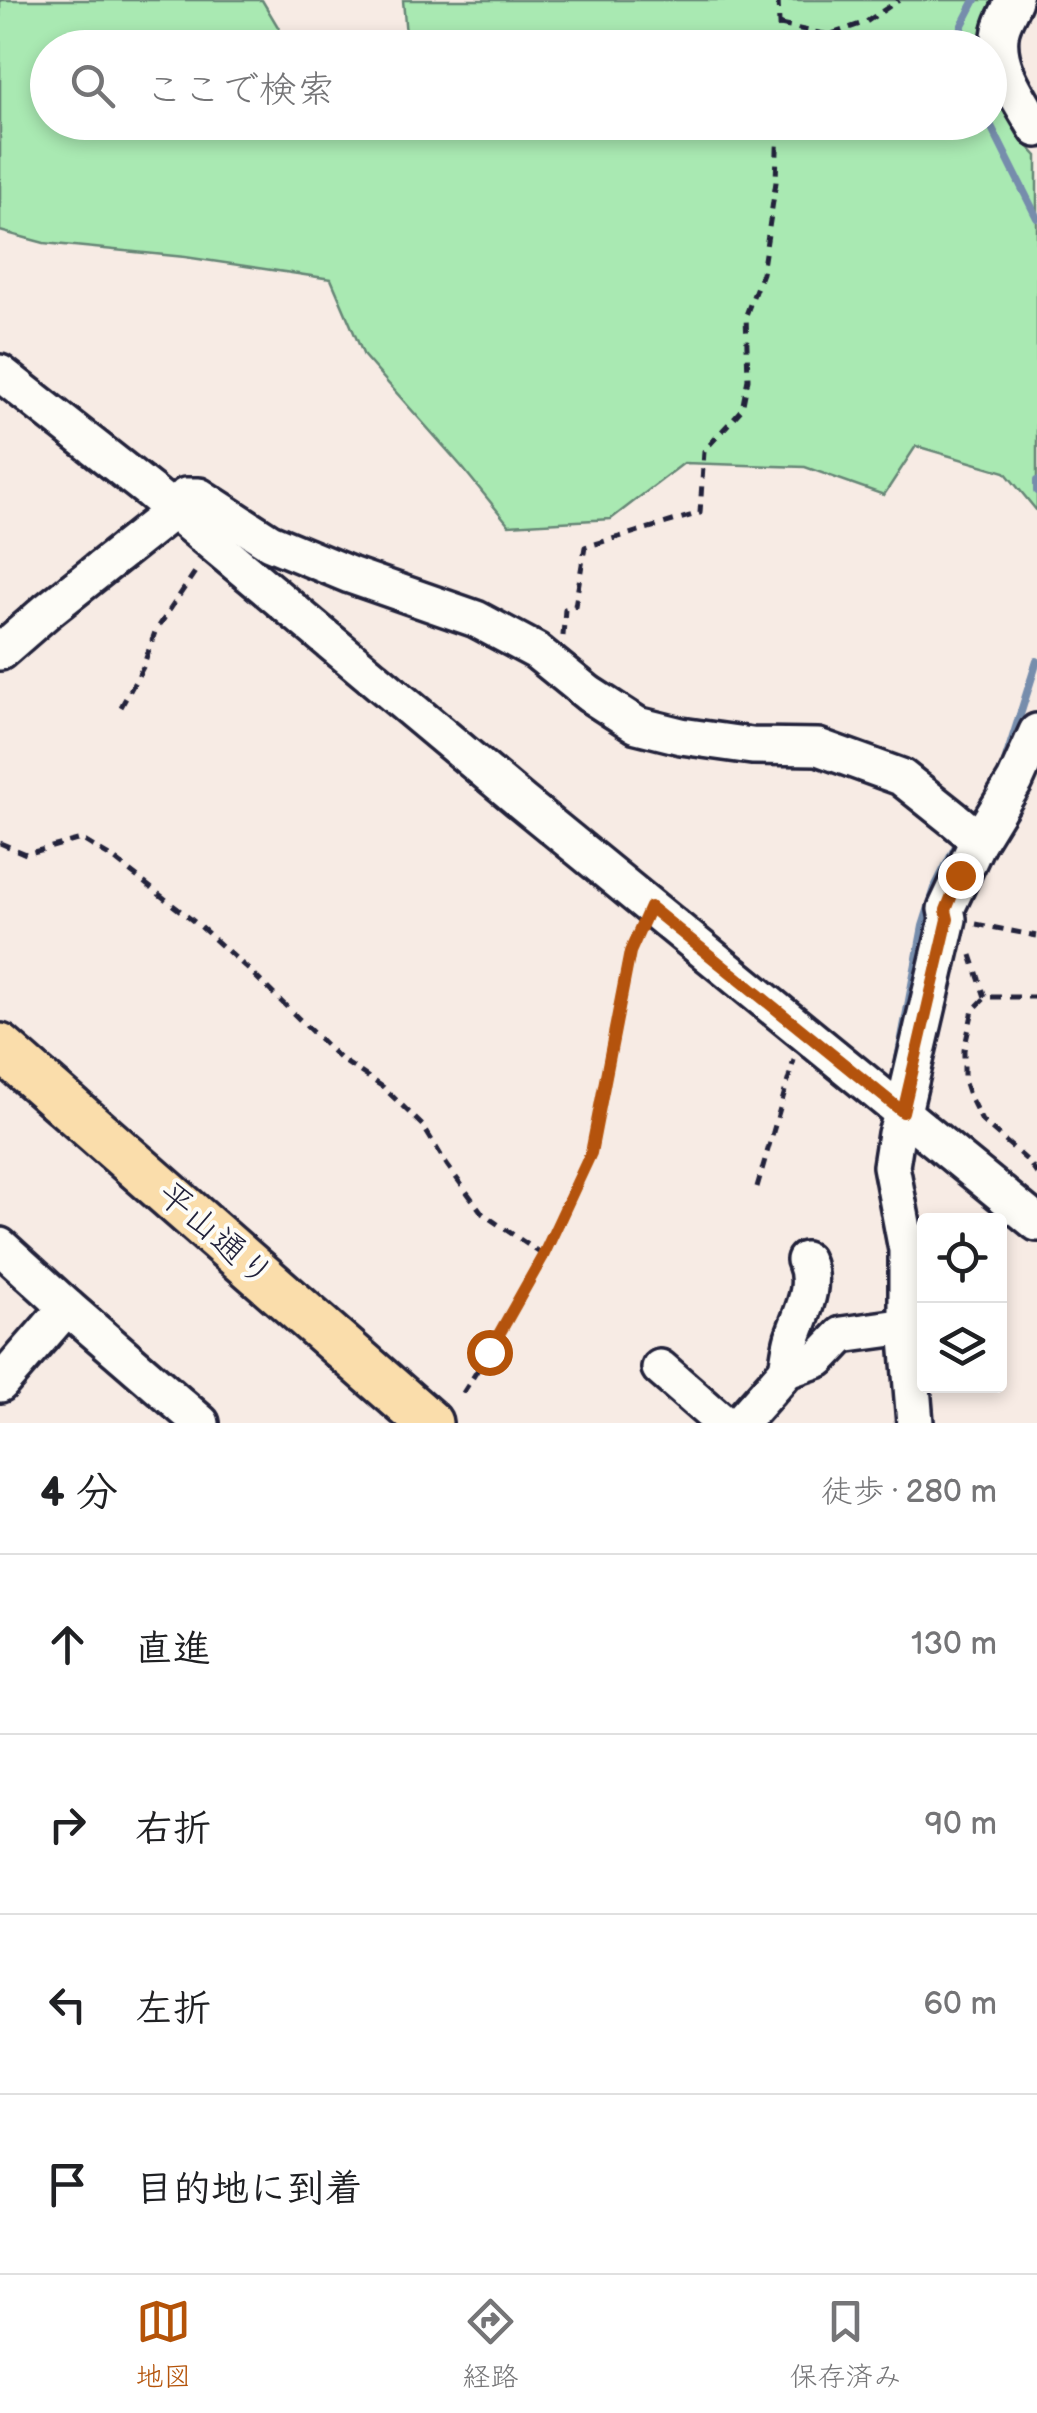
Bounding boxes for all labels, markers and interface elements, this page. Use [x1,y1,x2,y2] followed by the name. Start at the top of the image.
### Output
[30,30,1007,140] search box
[65,58,120,113] icon: search
[145,68,335,113] text: ここで検索
[938,853,984,899] route end
[148,1173,282,1297] street label: 平山通り
[917,1213,1007,1393] map controls
[917,1213,1007,1303] button: locate
[917,1303,1007,1393] button: layers
[467,1330,513,1376] route start
[40,1468,118,1519] text: 4 分
[821,1473,997,1512] text: 徒歩 · 280 m
[40,1617,95,1672] icon: ahead
[911,1625,997,1664] text: 130 m
[135,1627,211,1672] text: 直進
[40,1797,95,1852] icon: right
[925,1805,997,1844] text: 90 m
[135,1807,211,1852] text: 右折
[40,1977,95,2032] icon: left
[924,1985,997,2024] text: 60 m
[135,1987,211,2032] text: 左折
[40,2157,95,2212] icon: arrive
[135,2167,363,2212] text: 目的地に到着
[135,2294,192,2394] tab: 地図
[462,2294,519,2394] tab: 経路
[789,2294,902,2394] tab: 保存済み

